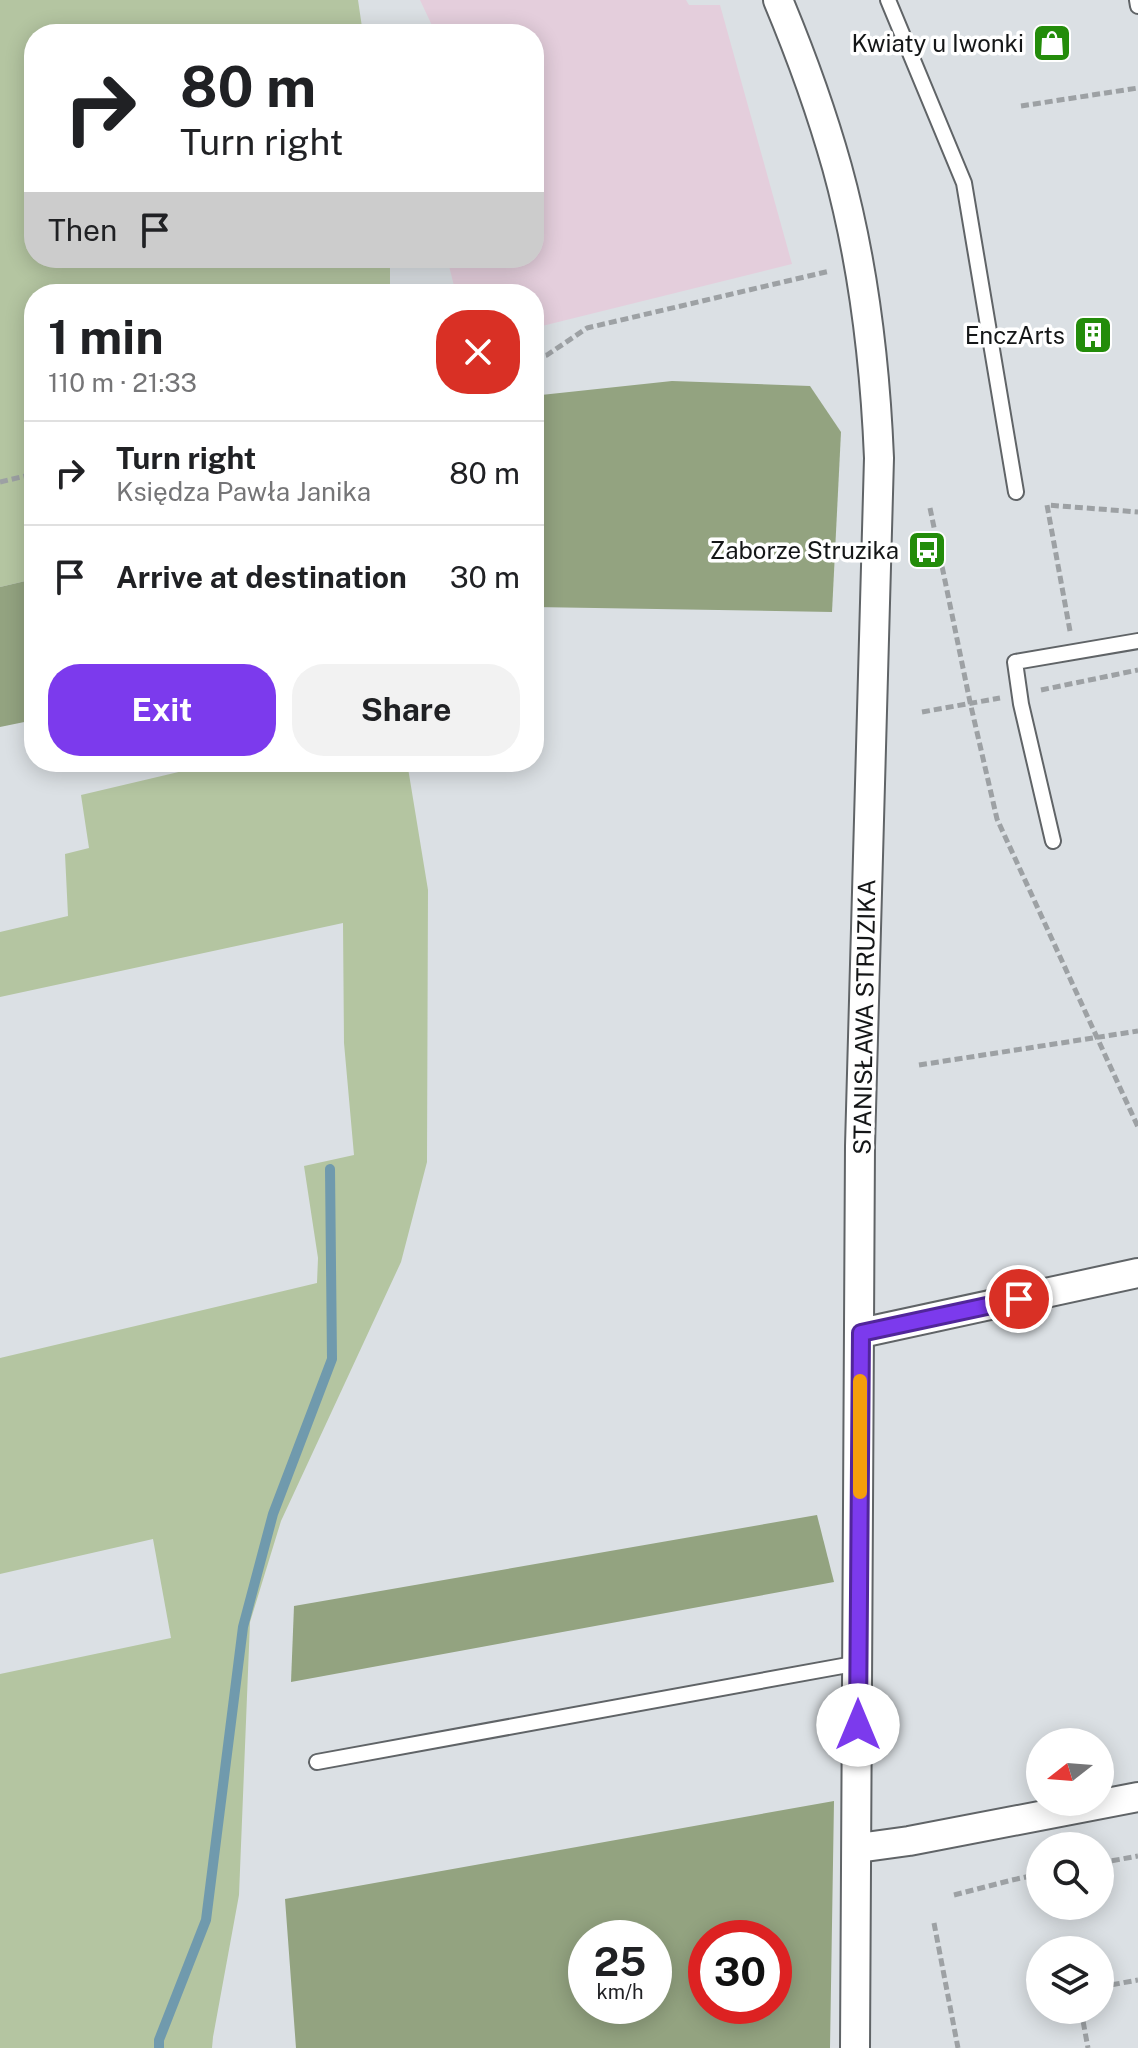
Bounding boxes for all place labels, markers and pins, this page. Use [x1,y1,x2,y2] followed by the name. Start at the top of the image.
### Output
[1031,22,1073,64] shop icon: Kwiaty u Iwonki
[851,29,1024,57] place label: Kwiaty u Iwonki
[1072,314,1114,356] building icon: EnczArts
[965,321,1065,349] place label: EnczArts
[906,529,948,571] bus stop icon: Zaborze Struzika
[710,536,899,564] place label: Zaborze Struzika
[985,1265,1053,1333] pin

